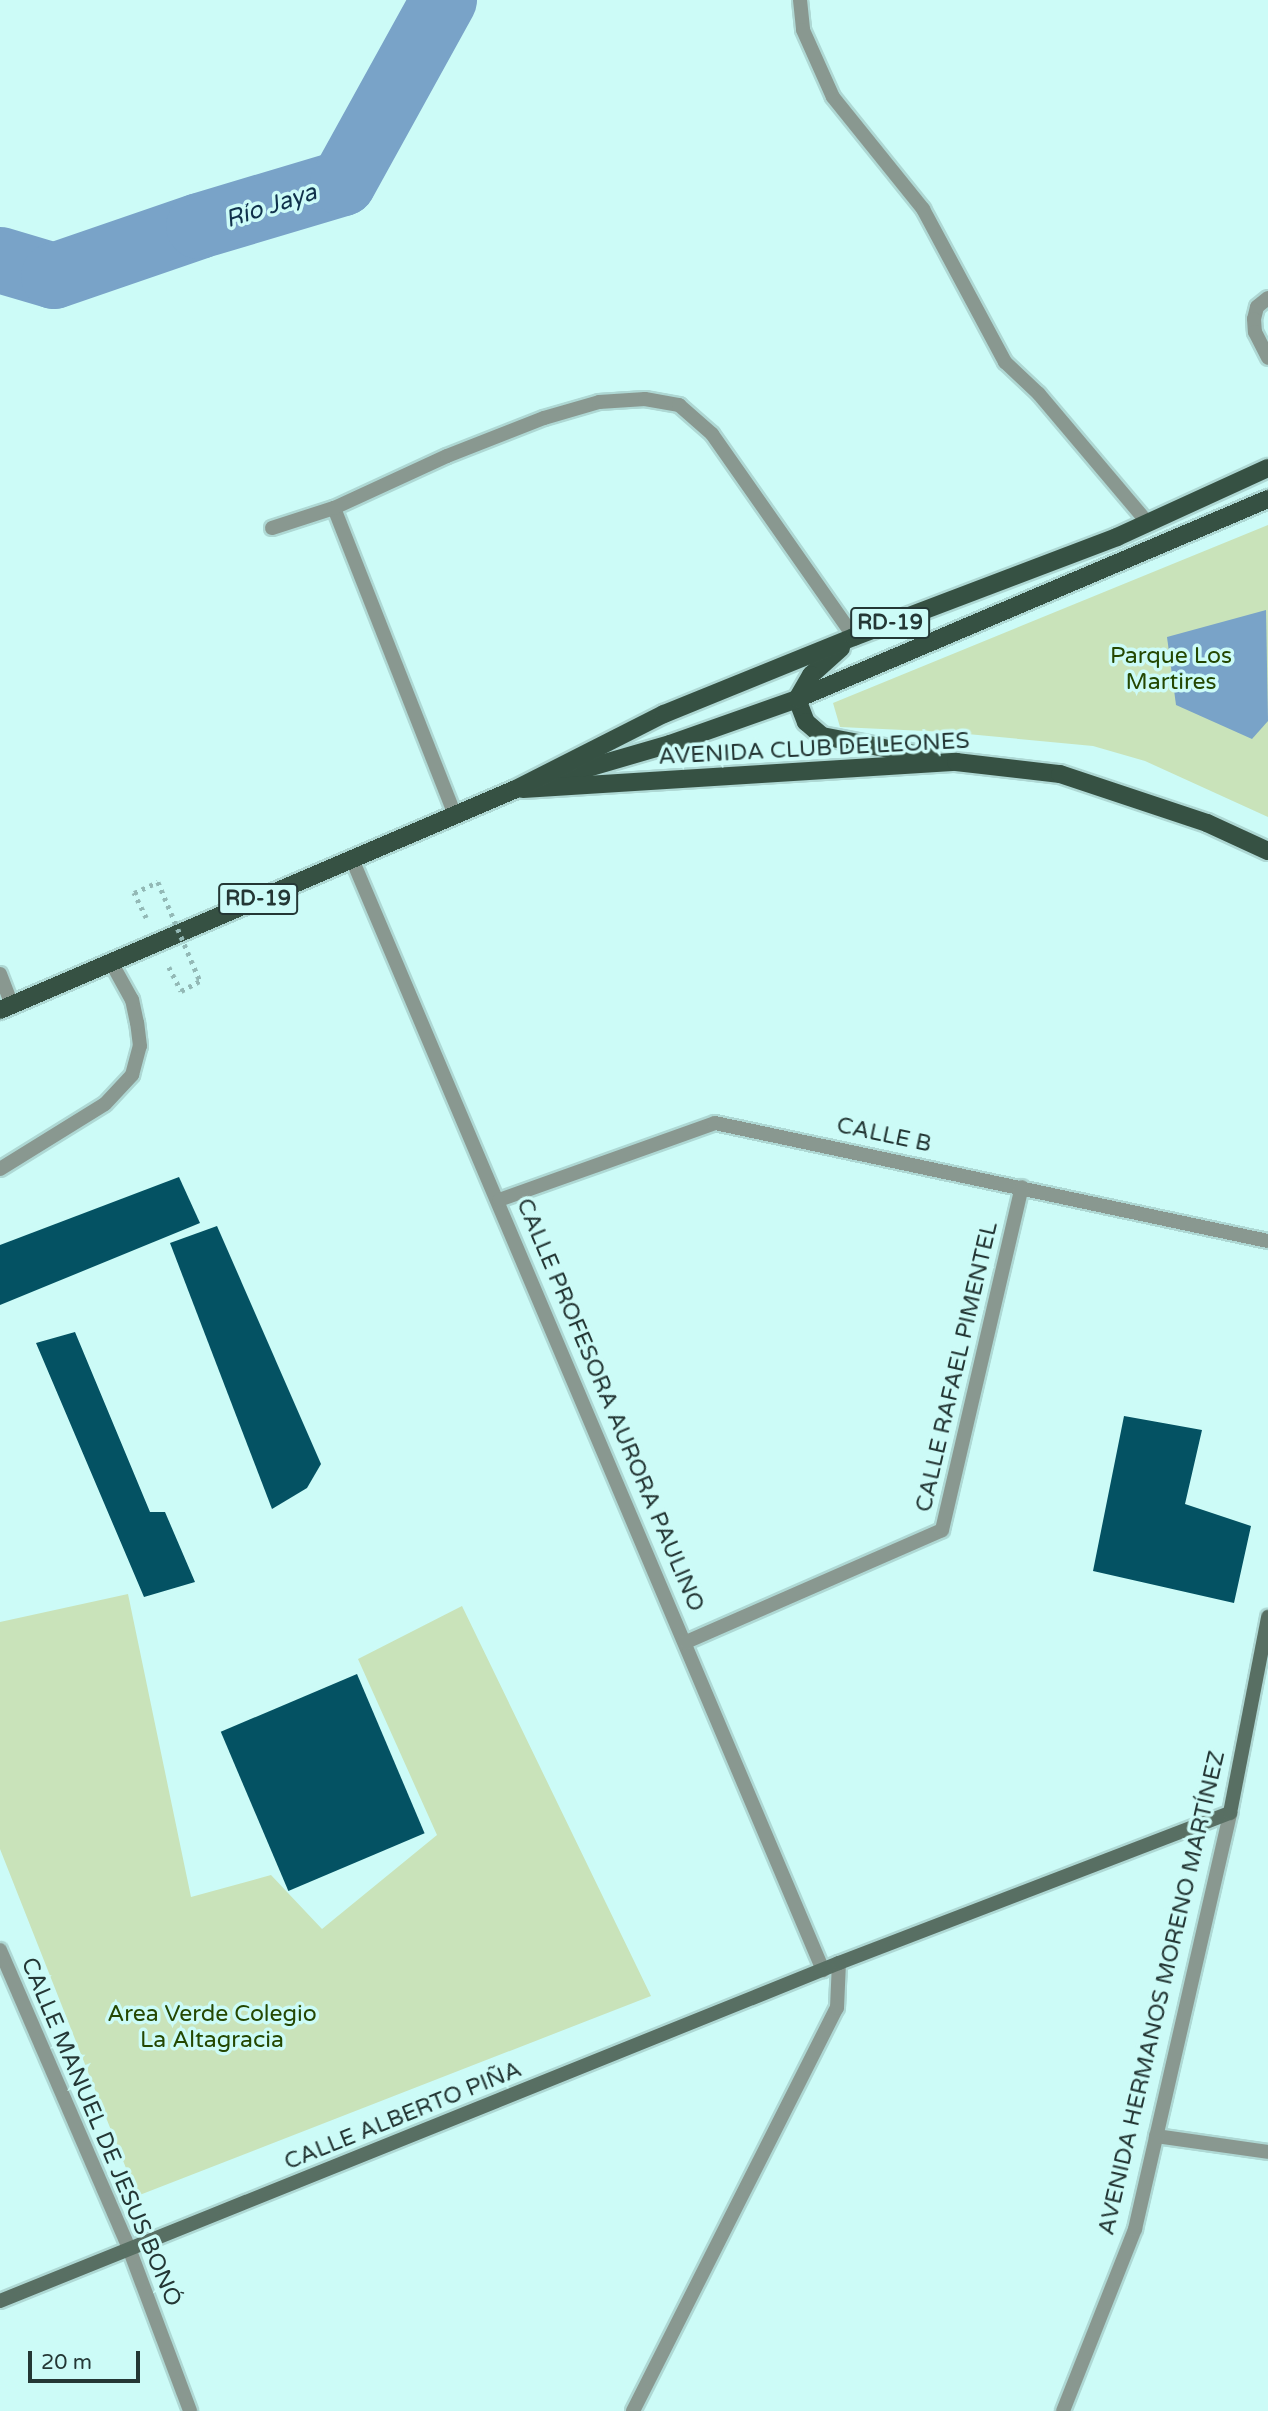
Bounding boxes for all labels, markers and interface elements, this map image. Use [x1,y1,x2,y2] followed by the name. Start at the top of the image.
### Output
[222,178,320,234] water label: Río Jaya
[850,606,930,640] road number: RD-19
[1110,642,1232,696] park label: Parque Los Martires
[658,727,970,771] street label: AVENIDA CLUB DE LEONES
[218,881,298,916] road number: RD-19
[834,1111,934,1159] street label: CALLE B
[510,1194,710,1616] street label: CALLE PROFESORA AURORA PAULINO
[910,1219,1004,1515] street label: CALLE RAFAEL PIMENTEL
[1093,1748,1231,2238] street label: AVENIDA HERMANOS MORENO MARTÍNEZ
[15,1953,187,2311] street label: CALLE MANUEL DE JESUS BONÓ
[107,2000,317,2054] park label: Area Verde Colegio La Altagracia
[280,2056,526,2176] street label: CALLE ALBERTO PIÑA
[32,2338,144,2382] scale bar
[41,2350,92,2375] text: 20 m

